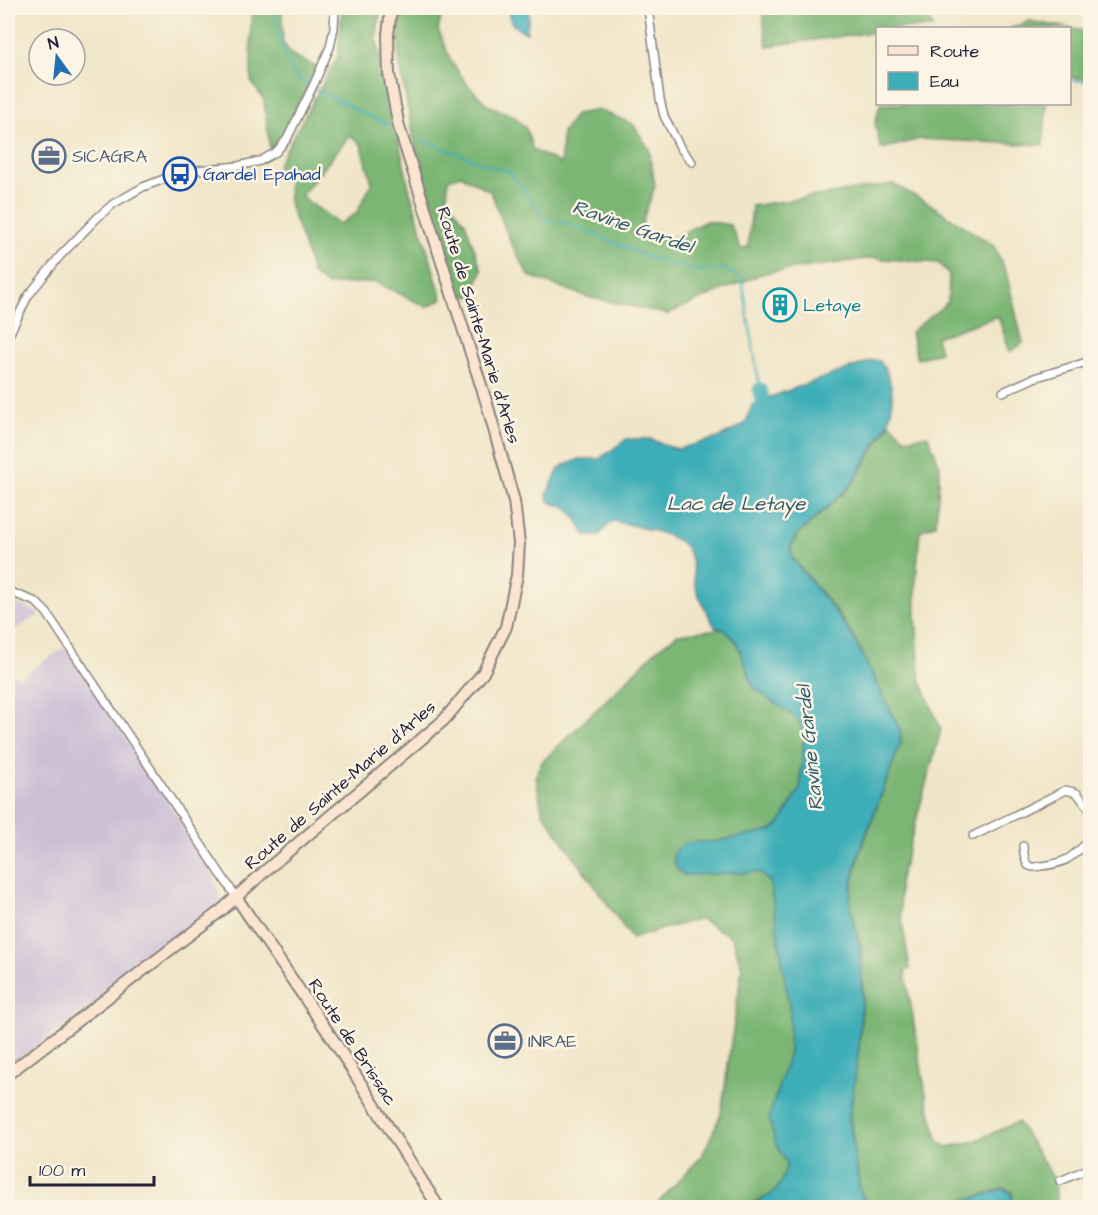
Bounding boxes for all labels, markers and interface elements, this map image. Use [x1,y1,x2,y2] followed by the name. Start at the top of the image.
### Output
[27,27,87,87] north arrow
[876,27,1071,105] legend
[46,32,61,55] text: N
[930,39,979,64] text: Route
[930,69,959,94] text: Eau
[31,138,67,174] office icon: SICAGRA
[72,144,148,169] place label: SICAGRA
[162,156,198,192] bus stop icon: Gardel Epahad
[203,162,321,187] place label: Gardel Epahad
[569,193,699,262] water label: Ravine Gardel
[431,204,526,447] street label: Route de Sainte-Marie d'Arles
[762,287,798,323] building icon: Letaye
[803,293,862,319] place label: Letaye
[667,490,806,519] water label: Lac de Letaye
[789,681,830,812] water label: Ravine Gardel
[239,695,442,876] street label: Route de Sainte-Marie d'Arles
[302,974,403,1111] street label: Route de Brissac
[487,1023,523,1059] office icon: INRAE
[528,1029,577,1054] place label: INRAE
[30,1149,154,1187] scale bar
[39,1158,85,1183] text: 100 m

